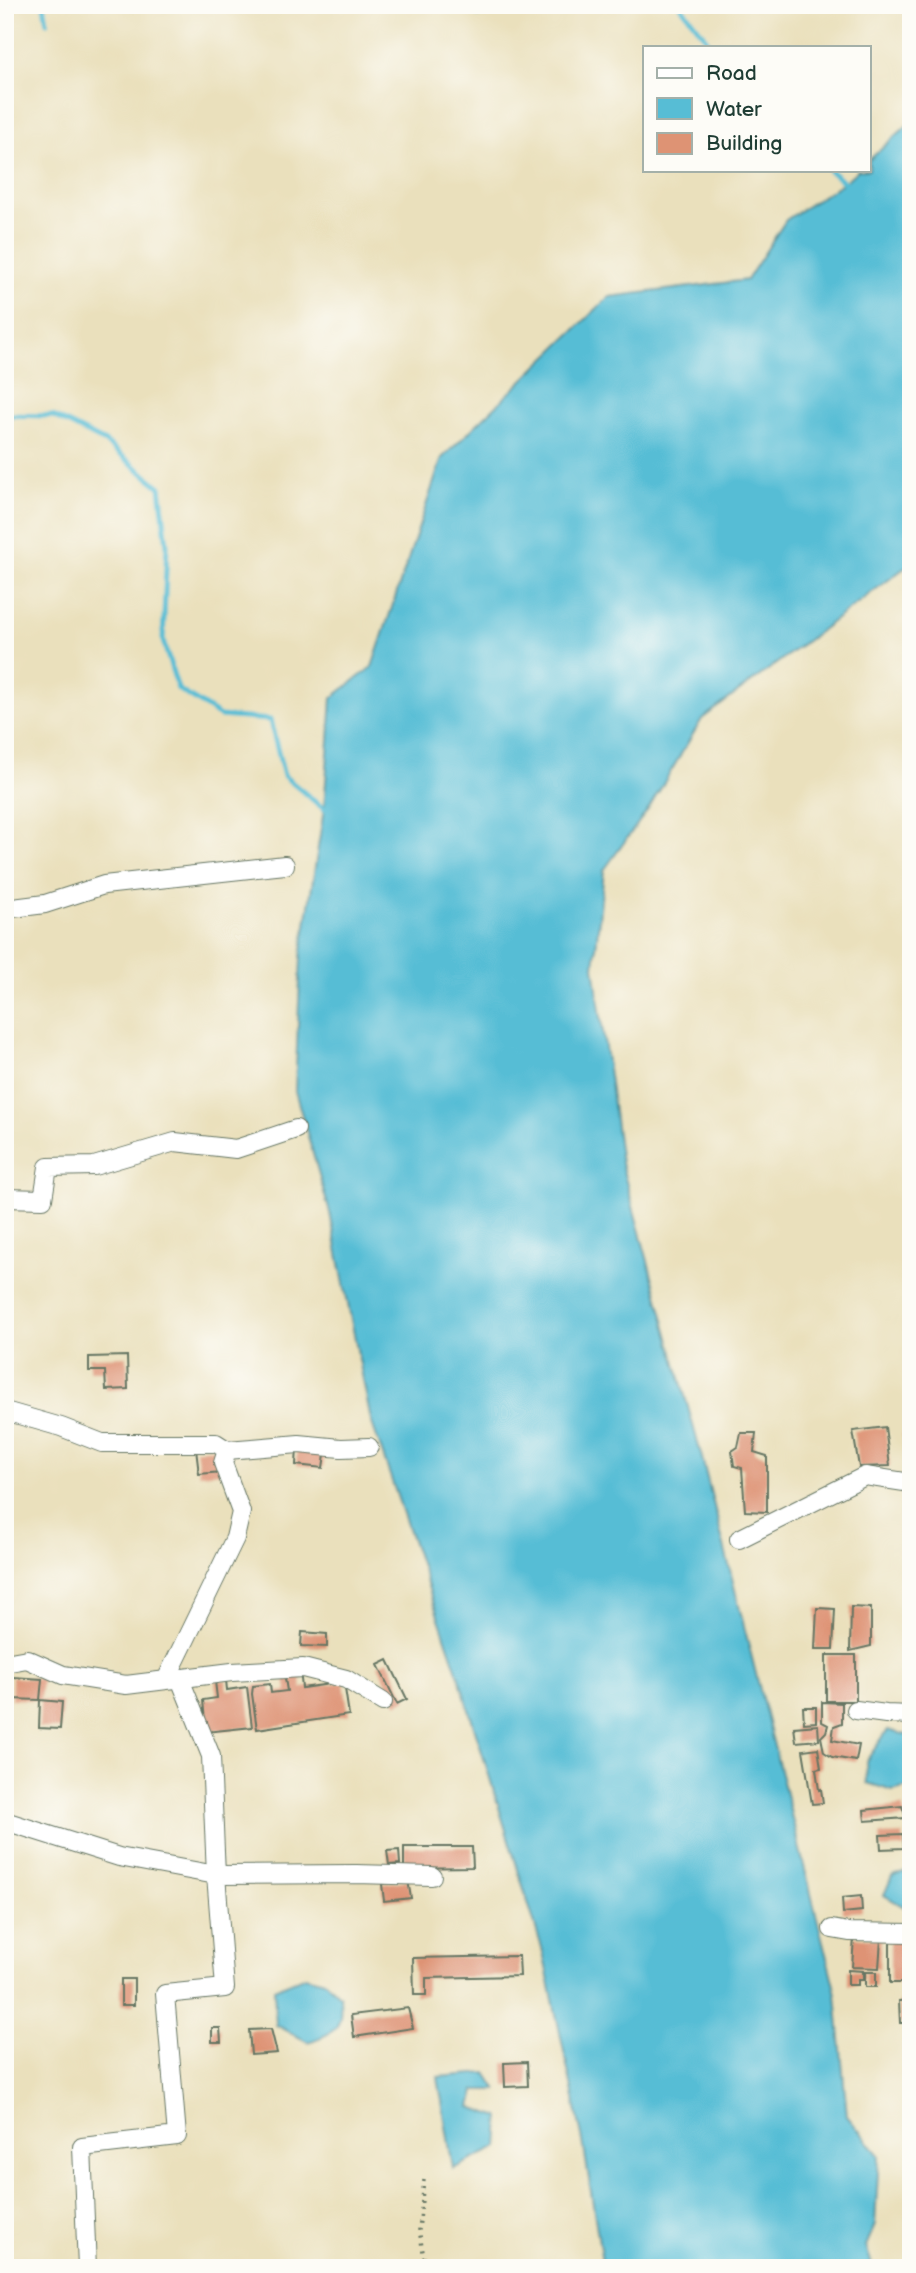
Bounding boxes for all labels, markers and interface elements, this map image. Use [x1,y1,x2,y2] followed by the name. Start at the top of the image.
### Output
[643,46,870,172] legend
[706,61,757,86] text: Road
[706,97,762,122] text: Water
[706,131,782,156] text: Building

